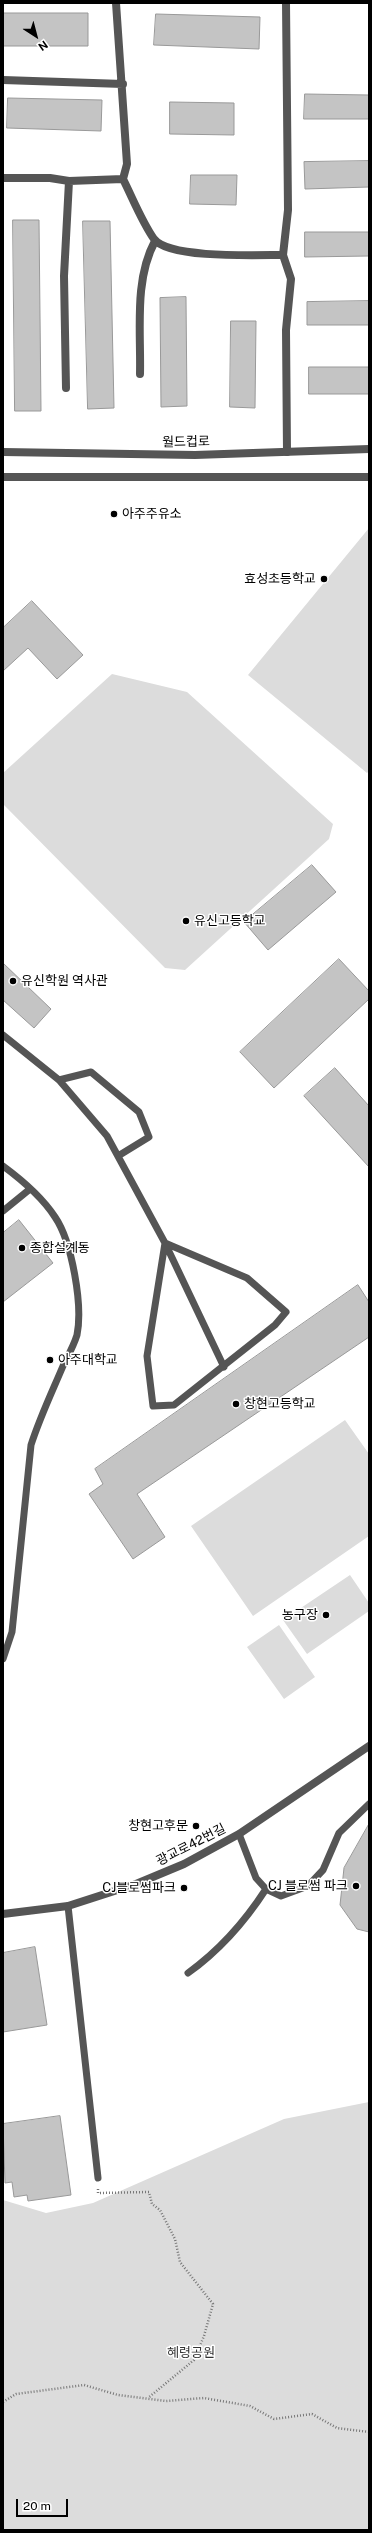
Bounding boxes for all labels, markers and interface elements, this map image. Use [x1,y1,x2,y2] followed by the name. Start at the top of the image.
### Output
[16,16,56,56] north arrow
[36,38,50,53] text: N
[162,434,210,450] street label: 월드컵로
[122,506,182,522] place label: 아주주유소
[109,509,119,519] marker: 아주주유소
[244,571,316,587] place label: 효성초등학교
[319,574,329,584] marker: 효성초등학교
[194,913,266,929] place label: 유신고등학교
[181,916,191,926] marker: 유신고등학교
[21,973,108,989] place label: 유신학원 역사관
[8,976,18,986] marker: 유신학원 역사관
[30,1240,90,1256] place label: 종합설계동
[17,1243,27,1253] marker: 종합설계동
[58,1352,118,1368] place label: 아주대학교
[45,1355,55,1365] marker: 아주대학교
[244,1396,316,1412] place label: 창현고등학교
[231,1399,241,1409] marker: 창현고등학교
[282,1607,318,1623] place label: 농구장
[321,1610,331,1620] marker: 농구장
[128,1818,188,1834] place label: 창현고후문
[154,1821,228,1869] street label: 광교로42번길
[191,1821,201,1831] marker: 창현고후문
[268,1878,348,1894] place label: CJ 블로썸 파크
[102,1880,176,1896] place label: CJ블로썸파크
[351,1881,361,1891] marker: CJ 블로썸 파크
[179,1883,189,1893] marker: CJ블로썸파크
[167,2345,215,2361] park label: 혜령공원
[18,2491,70,2517] scale bar
[23,2499,51,2513] text: 20 m

